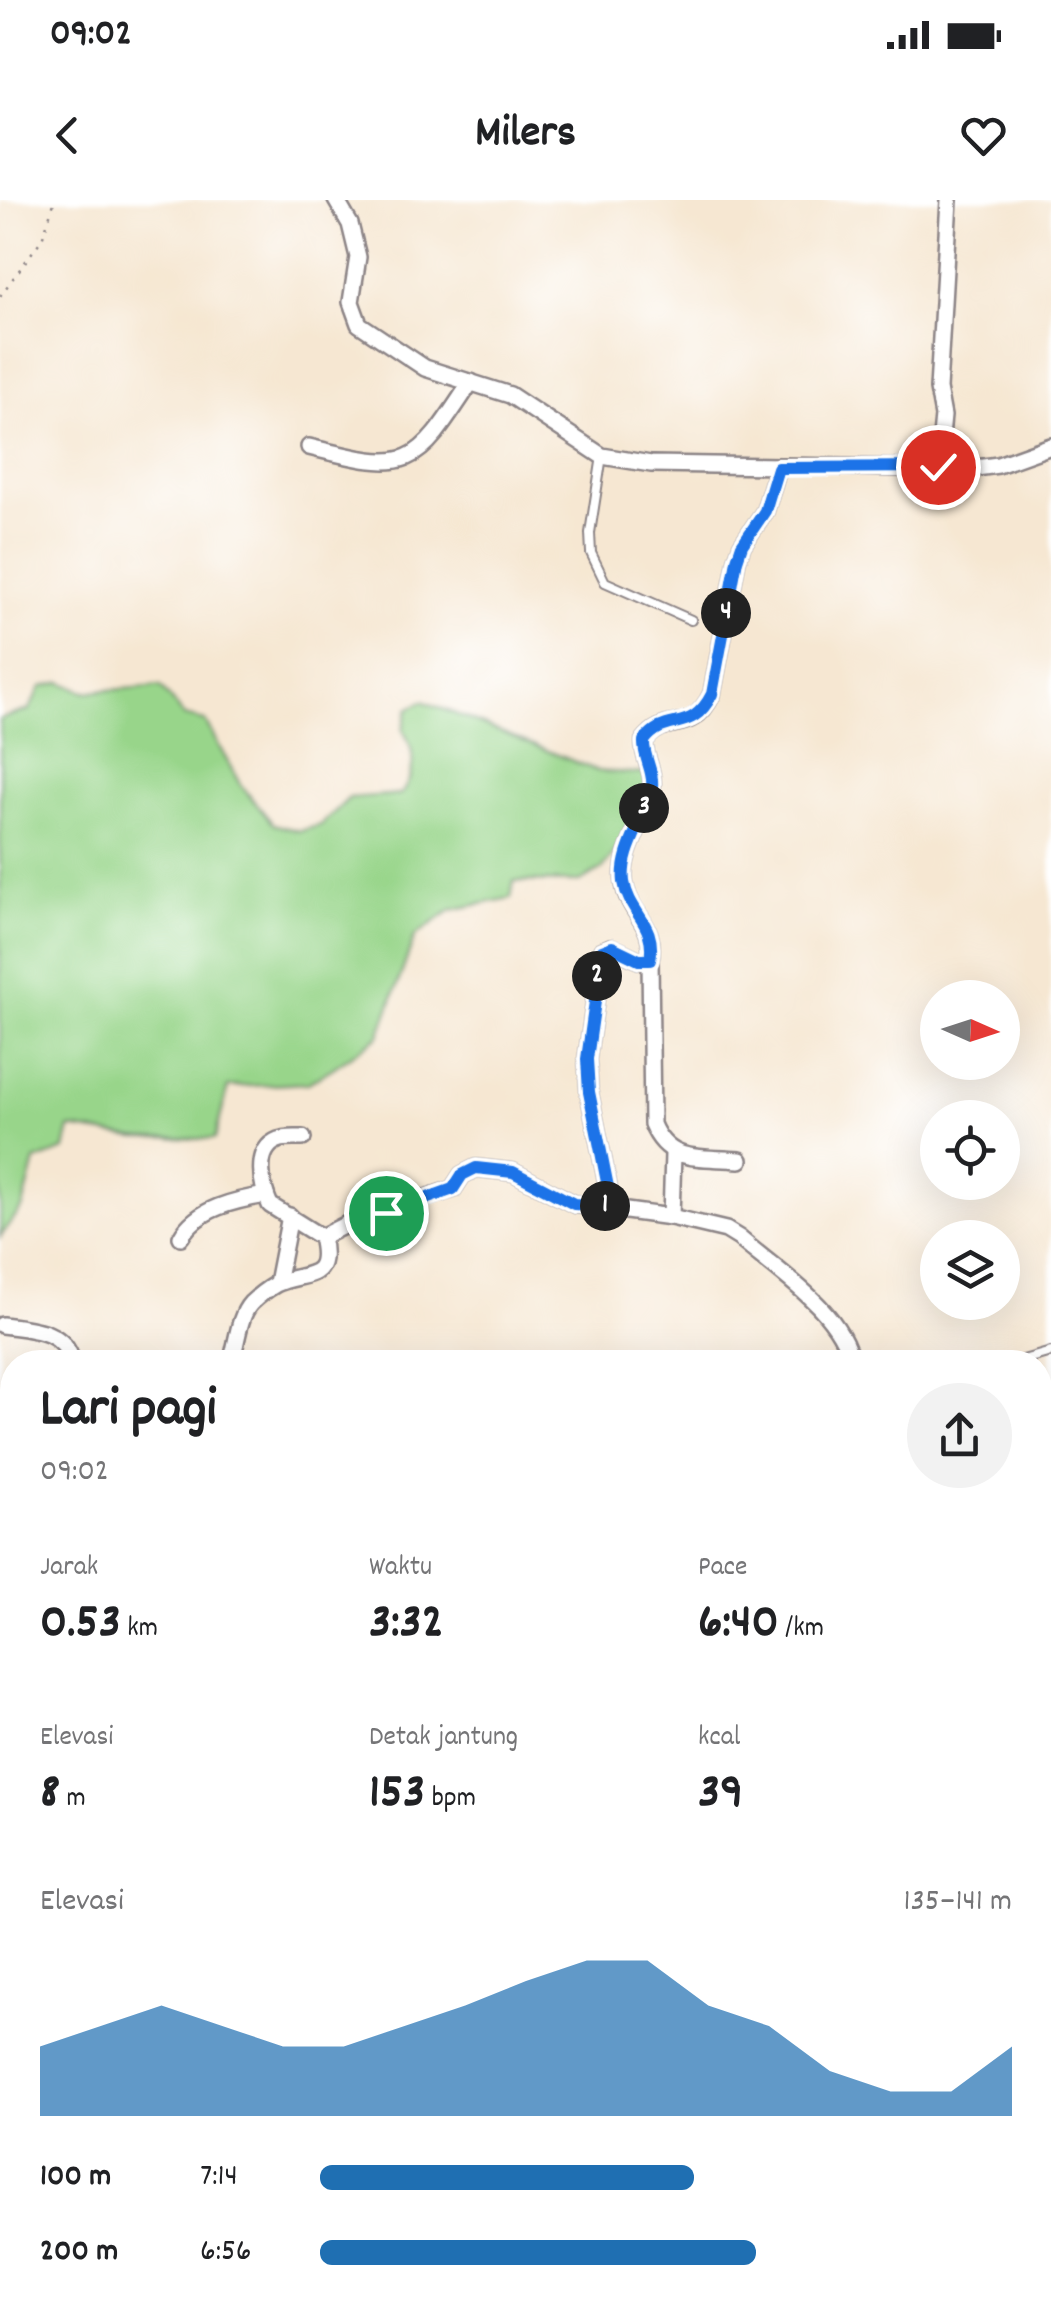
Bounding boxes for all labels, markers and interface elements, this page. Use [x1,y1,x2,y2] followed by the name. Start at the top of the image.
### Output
[50,8,132,63] text: 09:02
[475,103,576,167] text: Milers
[40,108,95,163] icon: back
[956,108,1011,163] icon: heart
[896,425,981,510] pin
[911,440,966,495] icon: check
[701,588,751,638] pin: 4
[720,593,732,633] text: 4
[619,783,669,833] pin: 3
[638,788,650,828] text: 3
[572,951,622,1001] pin: 2
[591,956,603,996] text: 2
[920,980,1020,1080] north arrow
[920,980,1020,1320] map controls
[920,1100,1020,1200] button: locate
[344,1171,429,1256] pin
[580,1181,630,1231] pin: 1
[359,1186,414,1241] icon: arrive
[602,1186,608,1226] text: 1
[920,1220,1020,1320] button: layers
[40,1373,217,1452] text: Lari pagi
[907,1383,1012,1488] button: share
[40,1450,109,1496] text: 09:02
[40,1549,98,1589] text: Jarak
[369,1549,432,1589] text: Waktu
[698,1549,747,1589] text: Pace
[40,1589,121,1661] text: 0.53
[369,1589,444,1661] text: 3:32
[698,1589,779,1661] text: 6:40
[121,1610,158,1650] text: km
[779,1610,824,1650] text: /km
[40,1719,113,1759] text: Elevasi
[369,1719,518,1759] text: Detak jantung
[698,1719,741,1759] text: kcal
[40,1759,60,1831] text: 8
[369,1759,425,1831] text: 153
[698,1759,743,1831] text: 39
[60,1780,86,1820] text: m
[425,1780,476,1820] text: bpm
[40,1880,124,1926] text: Elevasi
[903,1880,1012,1926] text: 135–141 m
[40,2155,111,2201] text: 100 m
[200,2155,238,2201] text: 7:14
[40,2230,118,2276] text: 200 m
[200,2230,252,2276] text: 6:56

